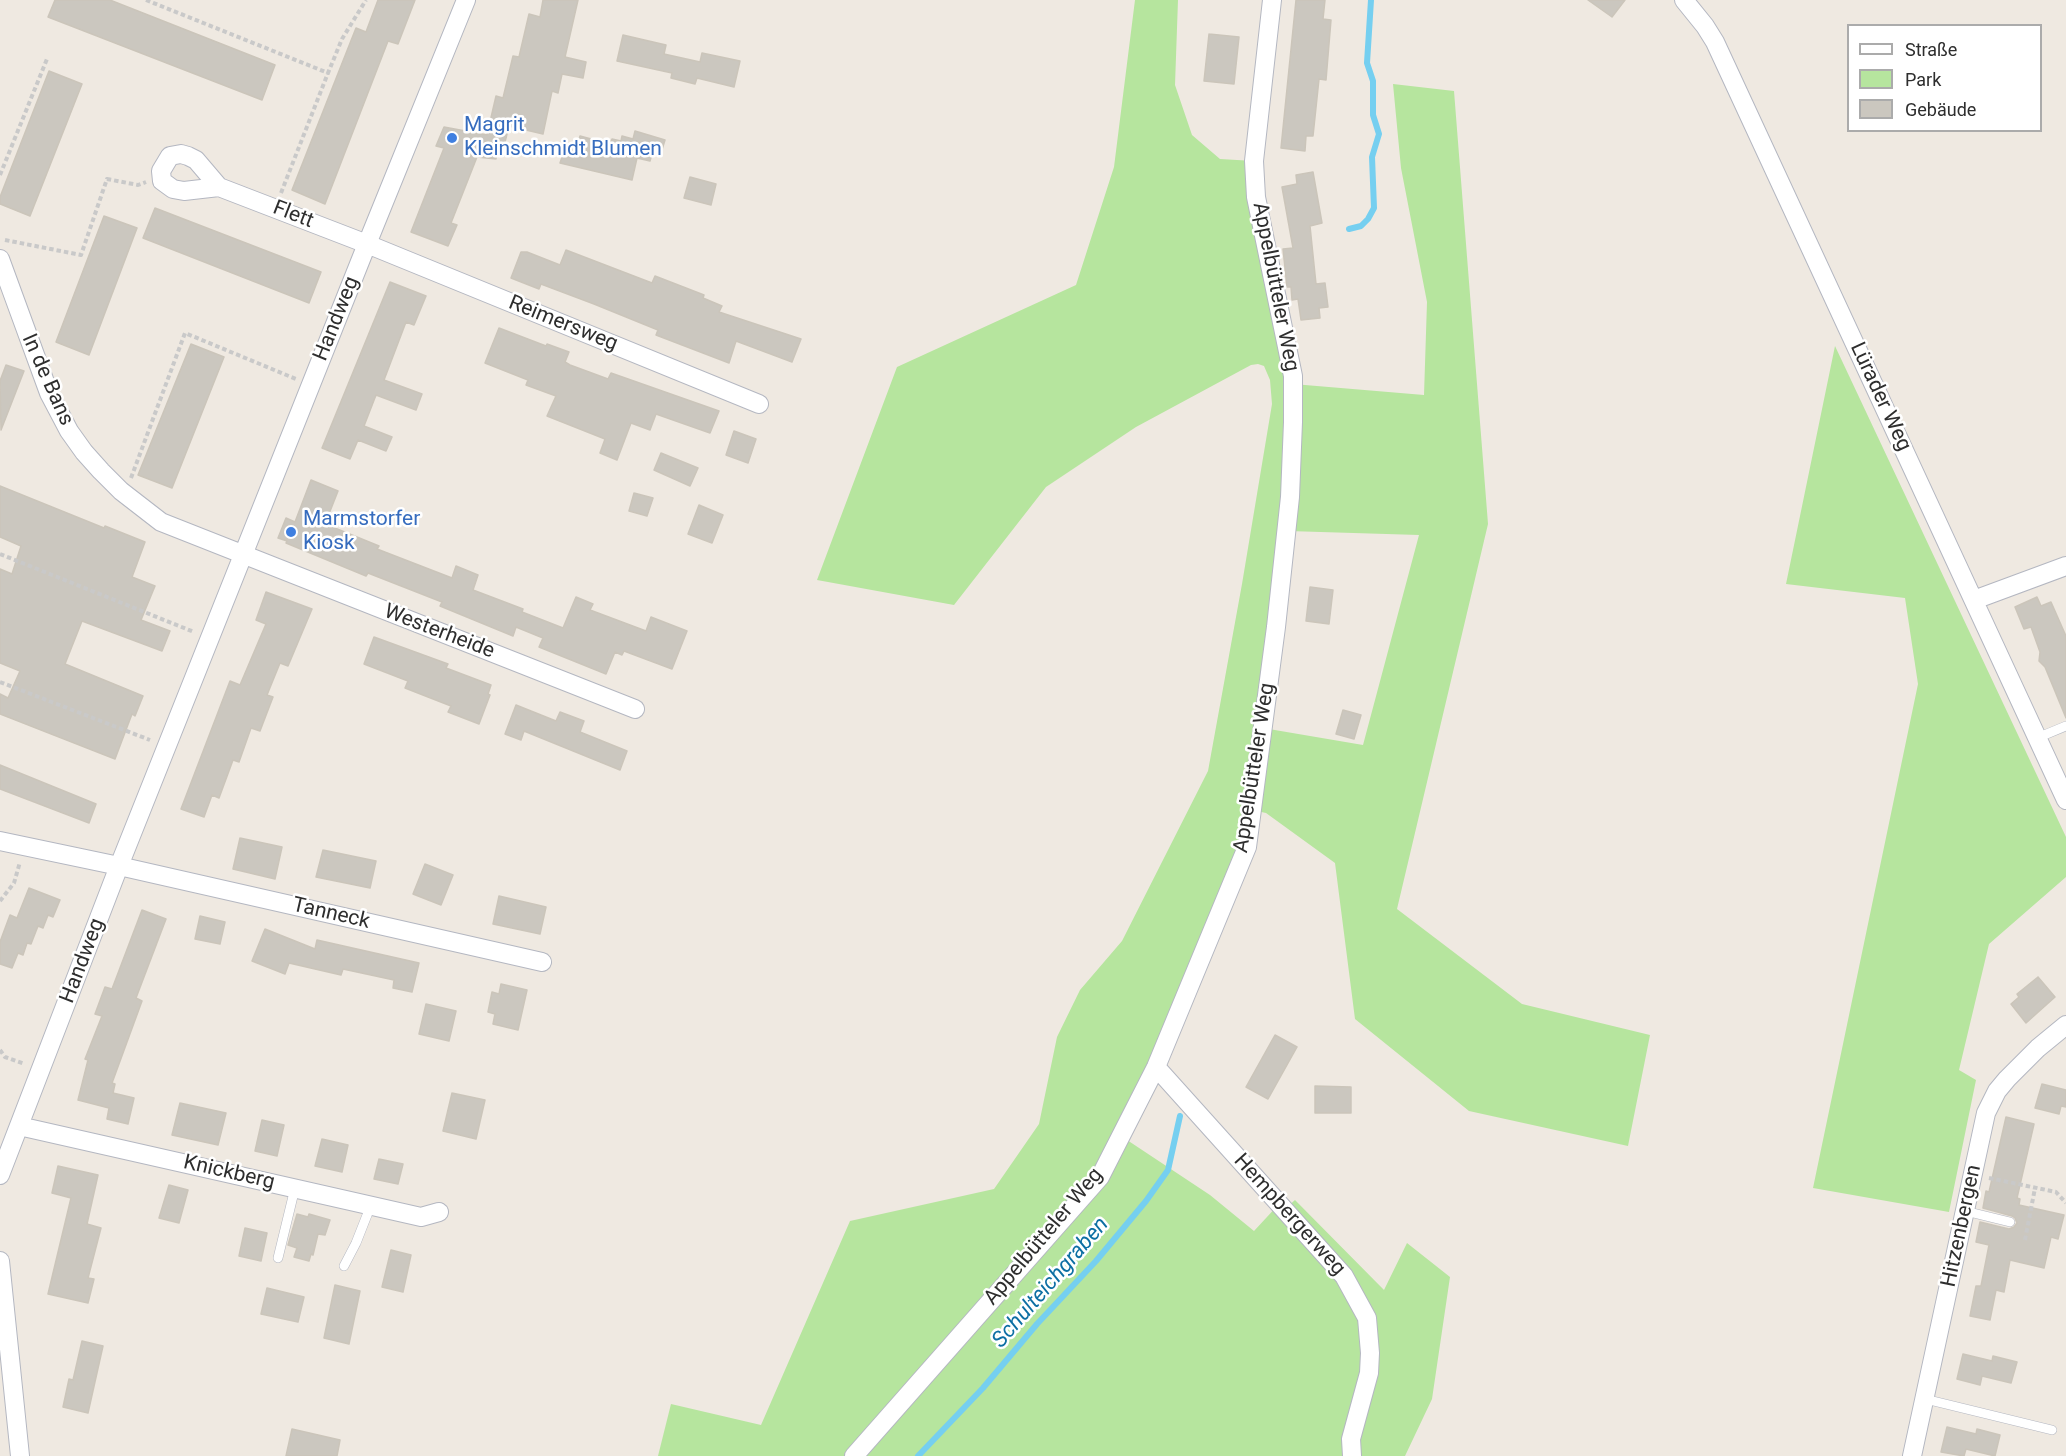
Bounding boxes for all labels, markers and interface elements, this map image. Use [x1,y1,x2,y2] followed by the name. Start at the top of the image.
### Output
[1847,24,2042,132] legend
[1905,39,1957,60] text: Straße
[1905,69,1941,90] text: Park
[1905,99,1976,120] text: Gebäude
[464,113,662,163] place label: Magrit Kleinschmidt Blumen
[445,131,459,145] marker: Magrit Kleinschmidt Blumen
[269,196,317,234] street label: Flett
[1246,200,1304,374] street label: Appelbütteler Weg
[309,273,365,365] street label: Handweg
[505,291,621,357] street label: Reimersweg
[16,330,78,430] street label: In de Bans
[1844,339,1916,455] street label: Lürader Weg
[303,507,420,557] place label: Marmstorfer Kiosk
[284,525,298,539] marker: Marmstorfer Kiosk
[380,599,498,665] street label: Westerheide
[1229,681,1281,855] street label: Appelbütteler Weg
[290,893,372,935] street label: Tanneck
[55,915,111,1007] street label: Handweg
[1228,1149,1350,1281] street label: Hempbergerweg
[181,1150,277,1196] street label: Knickberg
[979,1163,1109,1311] street label: Appelbütteler Weg
[1937,1163,1987,1289] street label: Hitzenbergen
[987,1212,1115,1354] water label: Schulteichgraben

